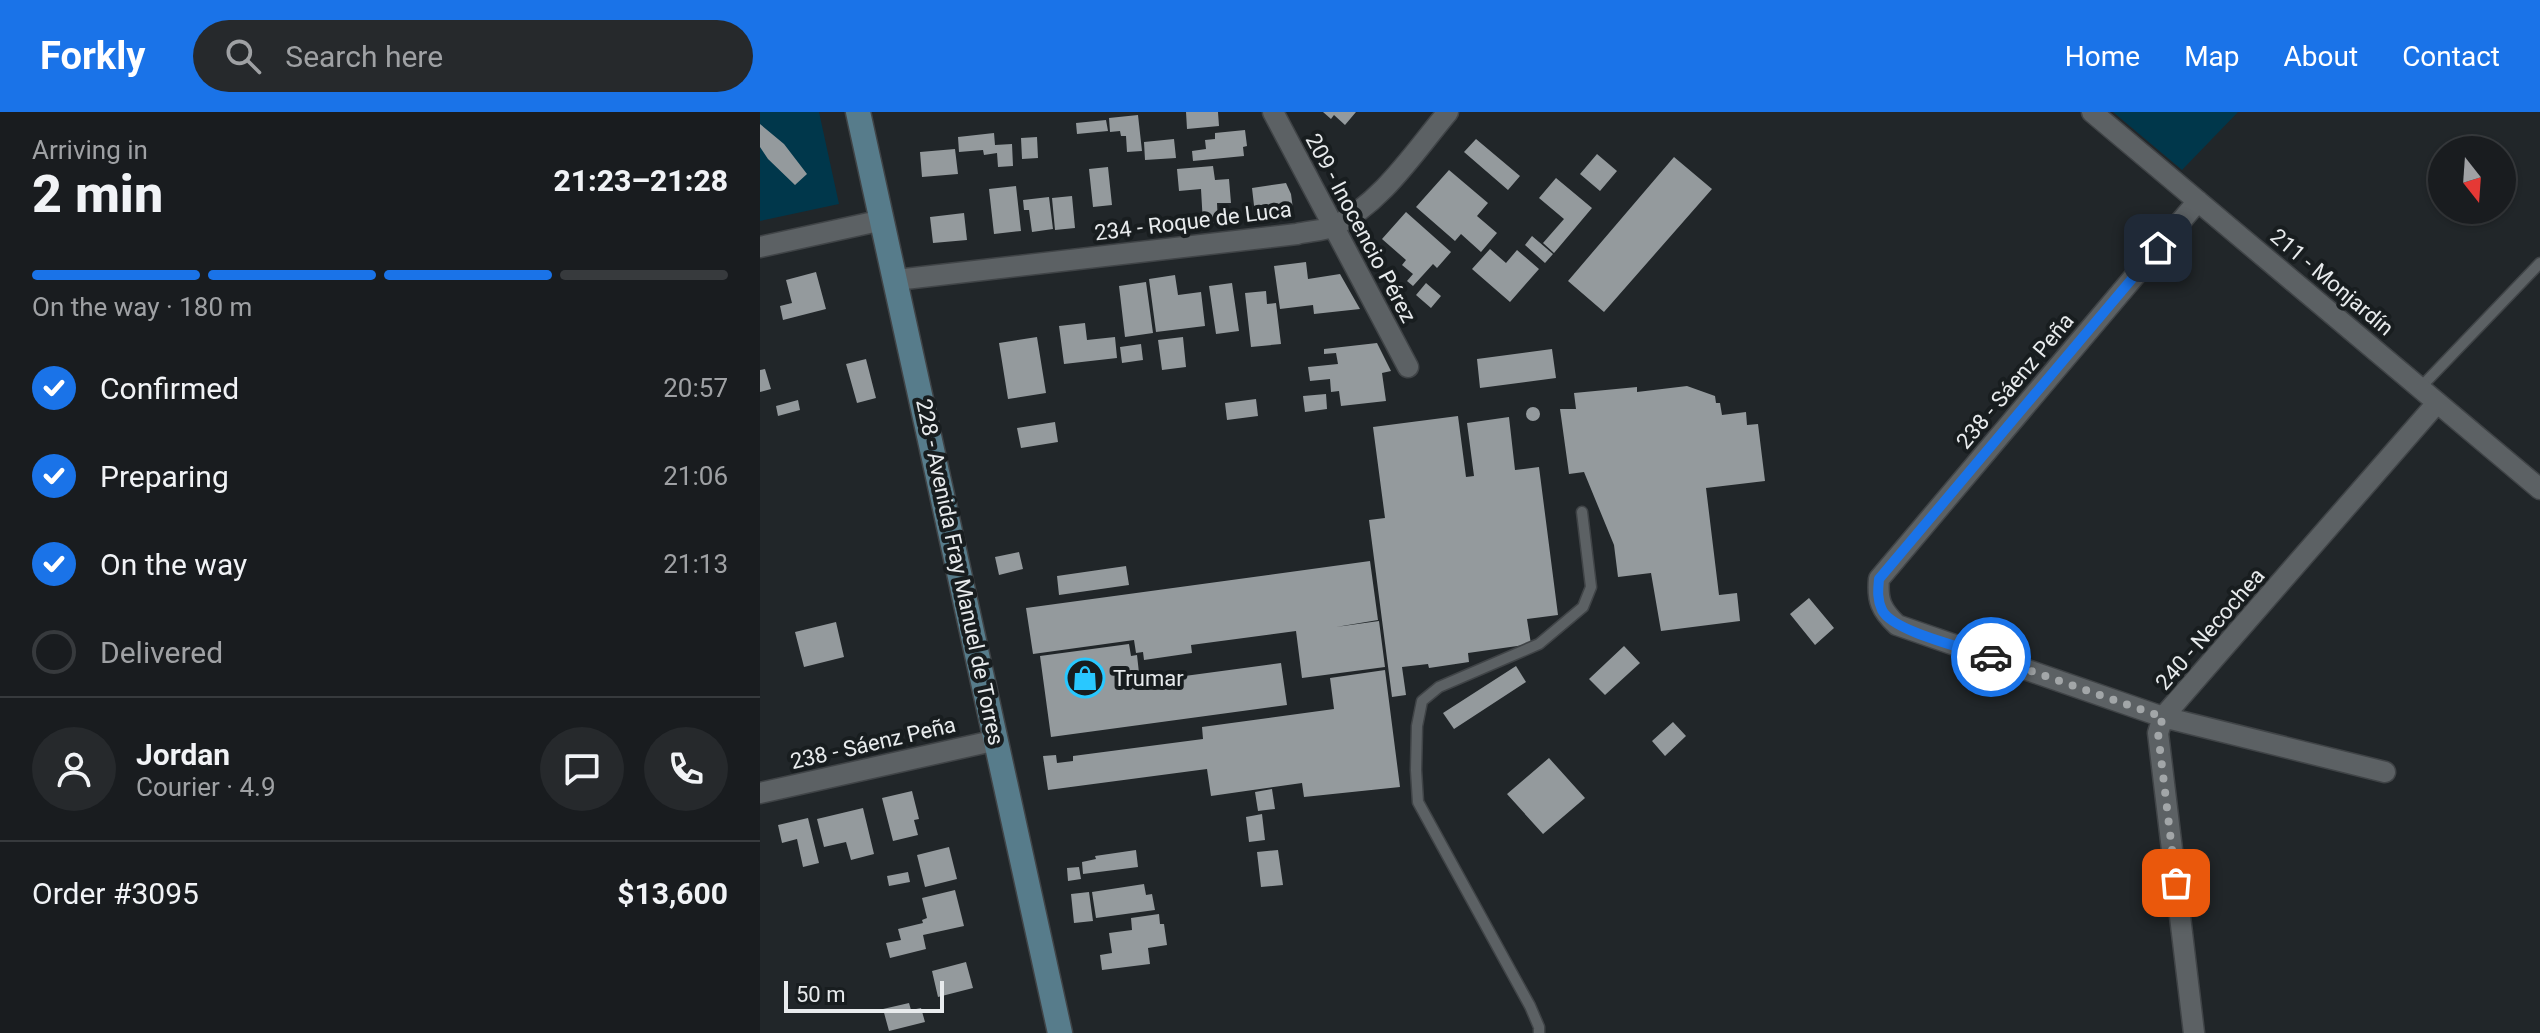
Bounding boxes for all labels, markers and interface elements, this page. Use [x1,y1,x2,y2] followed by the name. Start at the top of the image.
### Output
[193,20,753,92] search box
[40,34,145,78] text: Forkly
[221,34,265,78] icon: search
[285,39,443,74] text: Search here
[2065,40,2140,73] text: Home
[2184,40,2240,73] text: Map
[2284,40,2358,73] text: About
[2402,40,2500,73] text: Contact
[1301,129,1421,327] street label: 209 - Inocencio Pérez
[32,135,148,165] text: Arriving in
[2428,136,2516,224] north arrow
[2428,136,2516,224] map controls
[553,163,728,198] text: 21:23–21:28
[32,164,163,225] text: 2 min
[1093,196,1293,246] street label: 234 - Roque de Luca
[2124,214,2192,282] pin
[2266,223,2398,341] street label: 211 - Monjardín
[2136,226,2180,270] icon: home
[32,292,252,322] text: On the way · 180 m
[1951,308,2079,454] street label: 238 - Sáenz Peña
[32,366,76,410] icon: check
[100,371,239,406] text: Confirmed
[663,373,728,403] text: 20:57
[911,397,1009,747] street label: 228 - Avenida Fray Manuel de Torres
[32,454,76,498] icon: check
[100,459,229,494] text: Preparing
[663,461,728,491] text: 21:06
[32,542,76,586] icon: check
[100,547,247,582] text: On the way
[663,549,728,579] text: 21:13
[2150,563,2270,695] street label: 240 - Necochea
[1951,617,2031,697] courier
[100,635,223,670] text: Delivered
[1969,635,2013,679] icon: car
[1064,657,1106,699] shop icon: Trumar
[1113,666,1184,691] place label: Trumar
[788,712,958,774] street label: 238 - Sáenz Peña
[32,727,116,811] button: person
[540,727,624,811] button: chat
[644,727,728,811] button: phone
[136,737,230,772] text: Jordan
[136,772,276,802] text: Courier · 4.9
[2142,849,2210,917] pin
[2154,861,2198,905] icon: bag
[32,876,199,911] text: Order #3095
[617,876,728,911] text: $13,600
[784,977,944,1013] scale bar
[796,982,845,1007] text: 50 m

